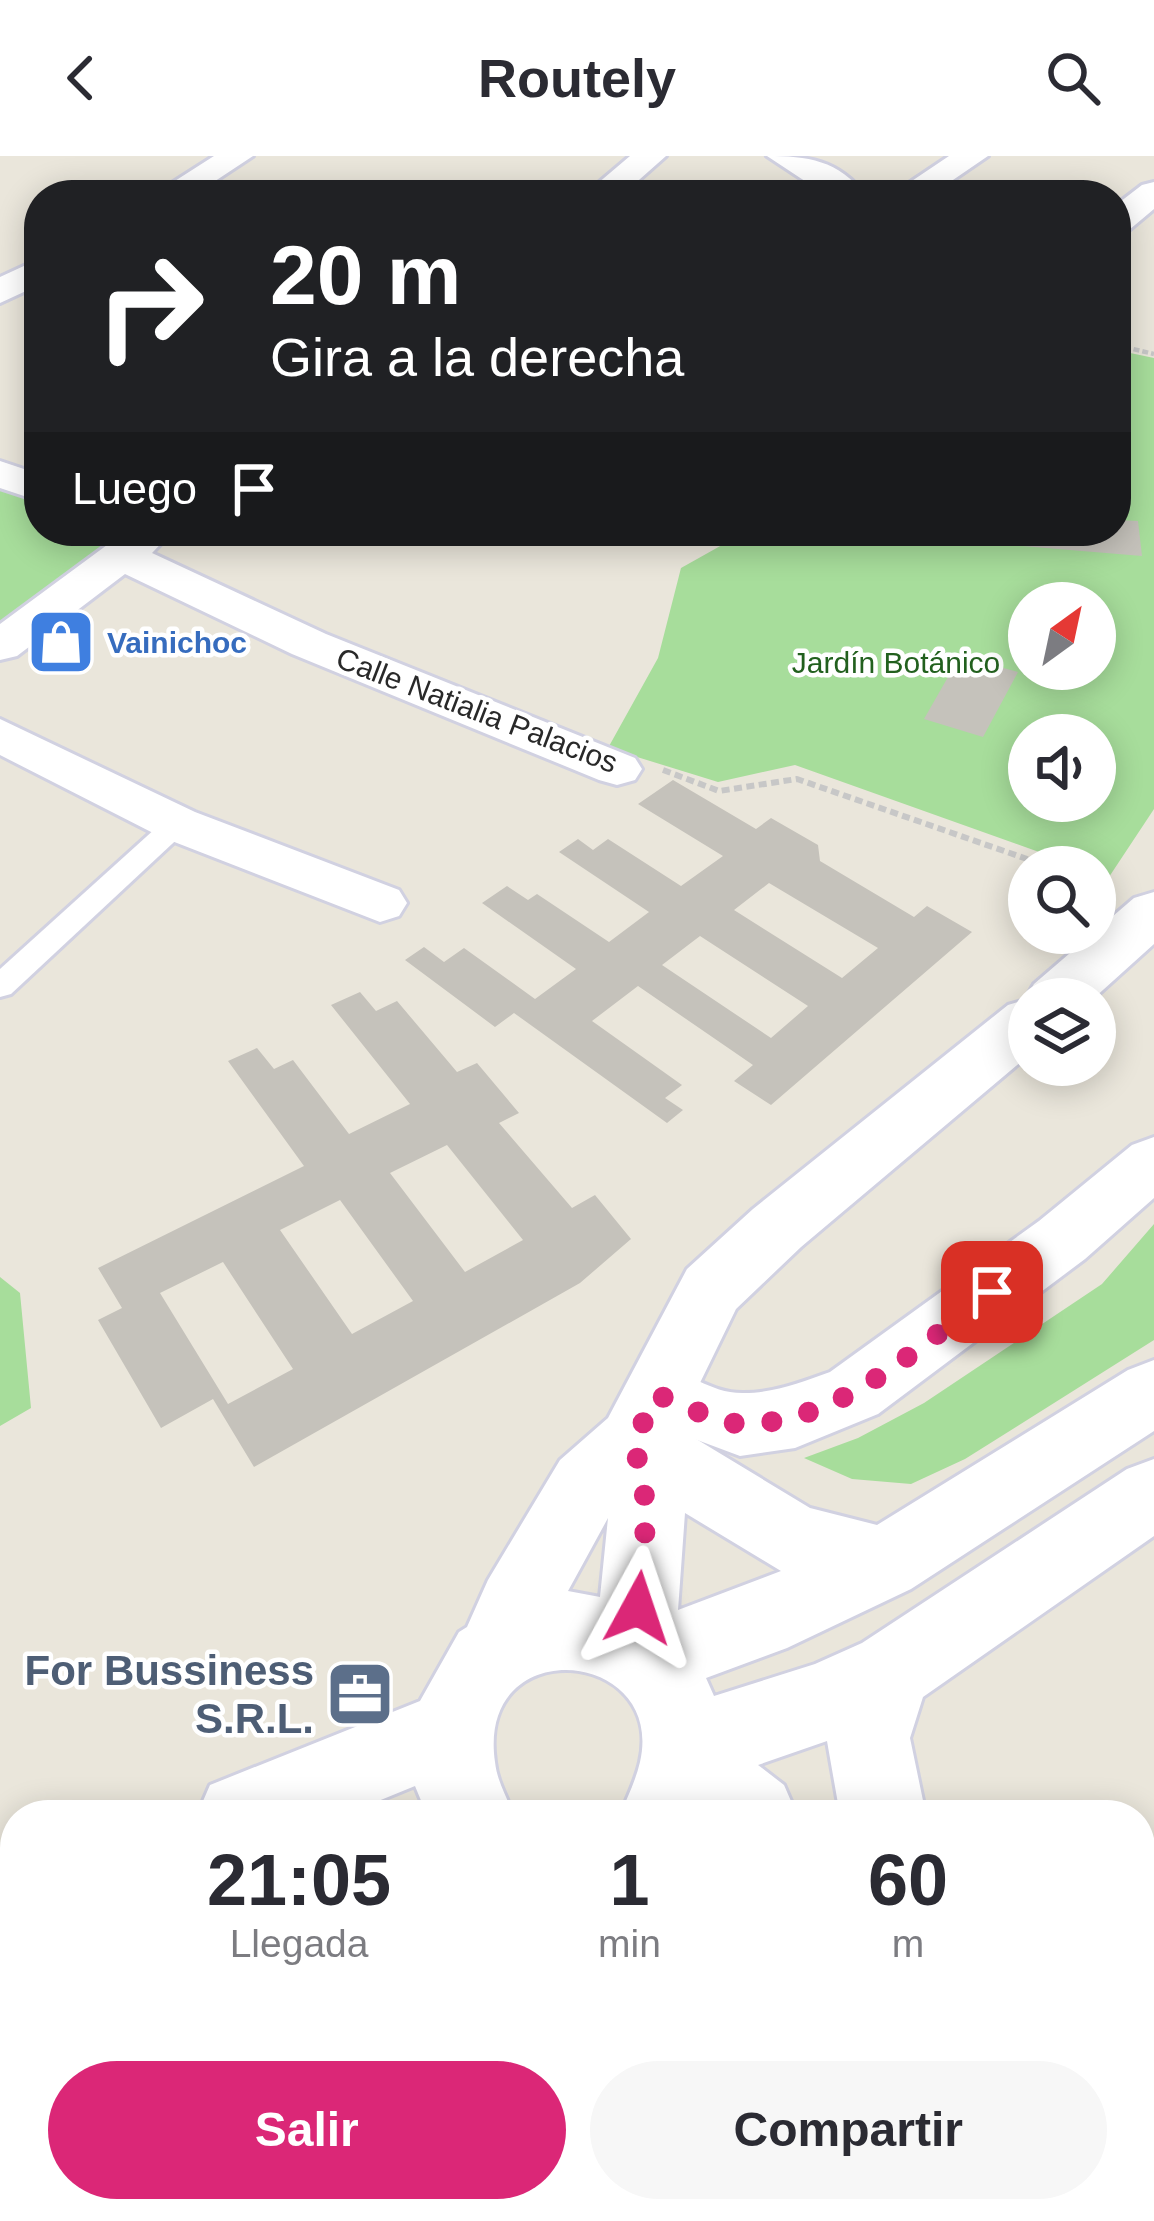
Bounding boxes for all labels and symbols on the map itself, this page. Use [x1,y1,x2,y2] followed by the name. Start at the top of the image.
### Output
[1008,582,1116,690] north arrow
[26,607,96,677] shop icon: Vainichoc
[107,626,247,659] place label: Vainichoc
[332,641,622,779] street label: Calle Natialia Palacios
[792,646,1000,679] park label: Jardín Botánico
[941,1241,1043,1343] pin
[575,1545,701,1671] position arrow
[25,1647,314,1742] place label: For Bussiness S.R.L.
[325,1659,395,1729] office icon: For Bussiness S.R.L.

